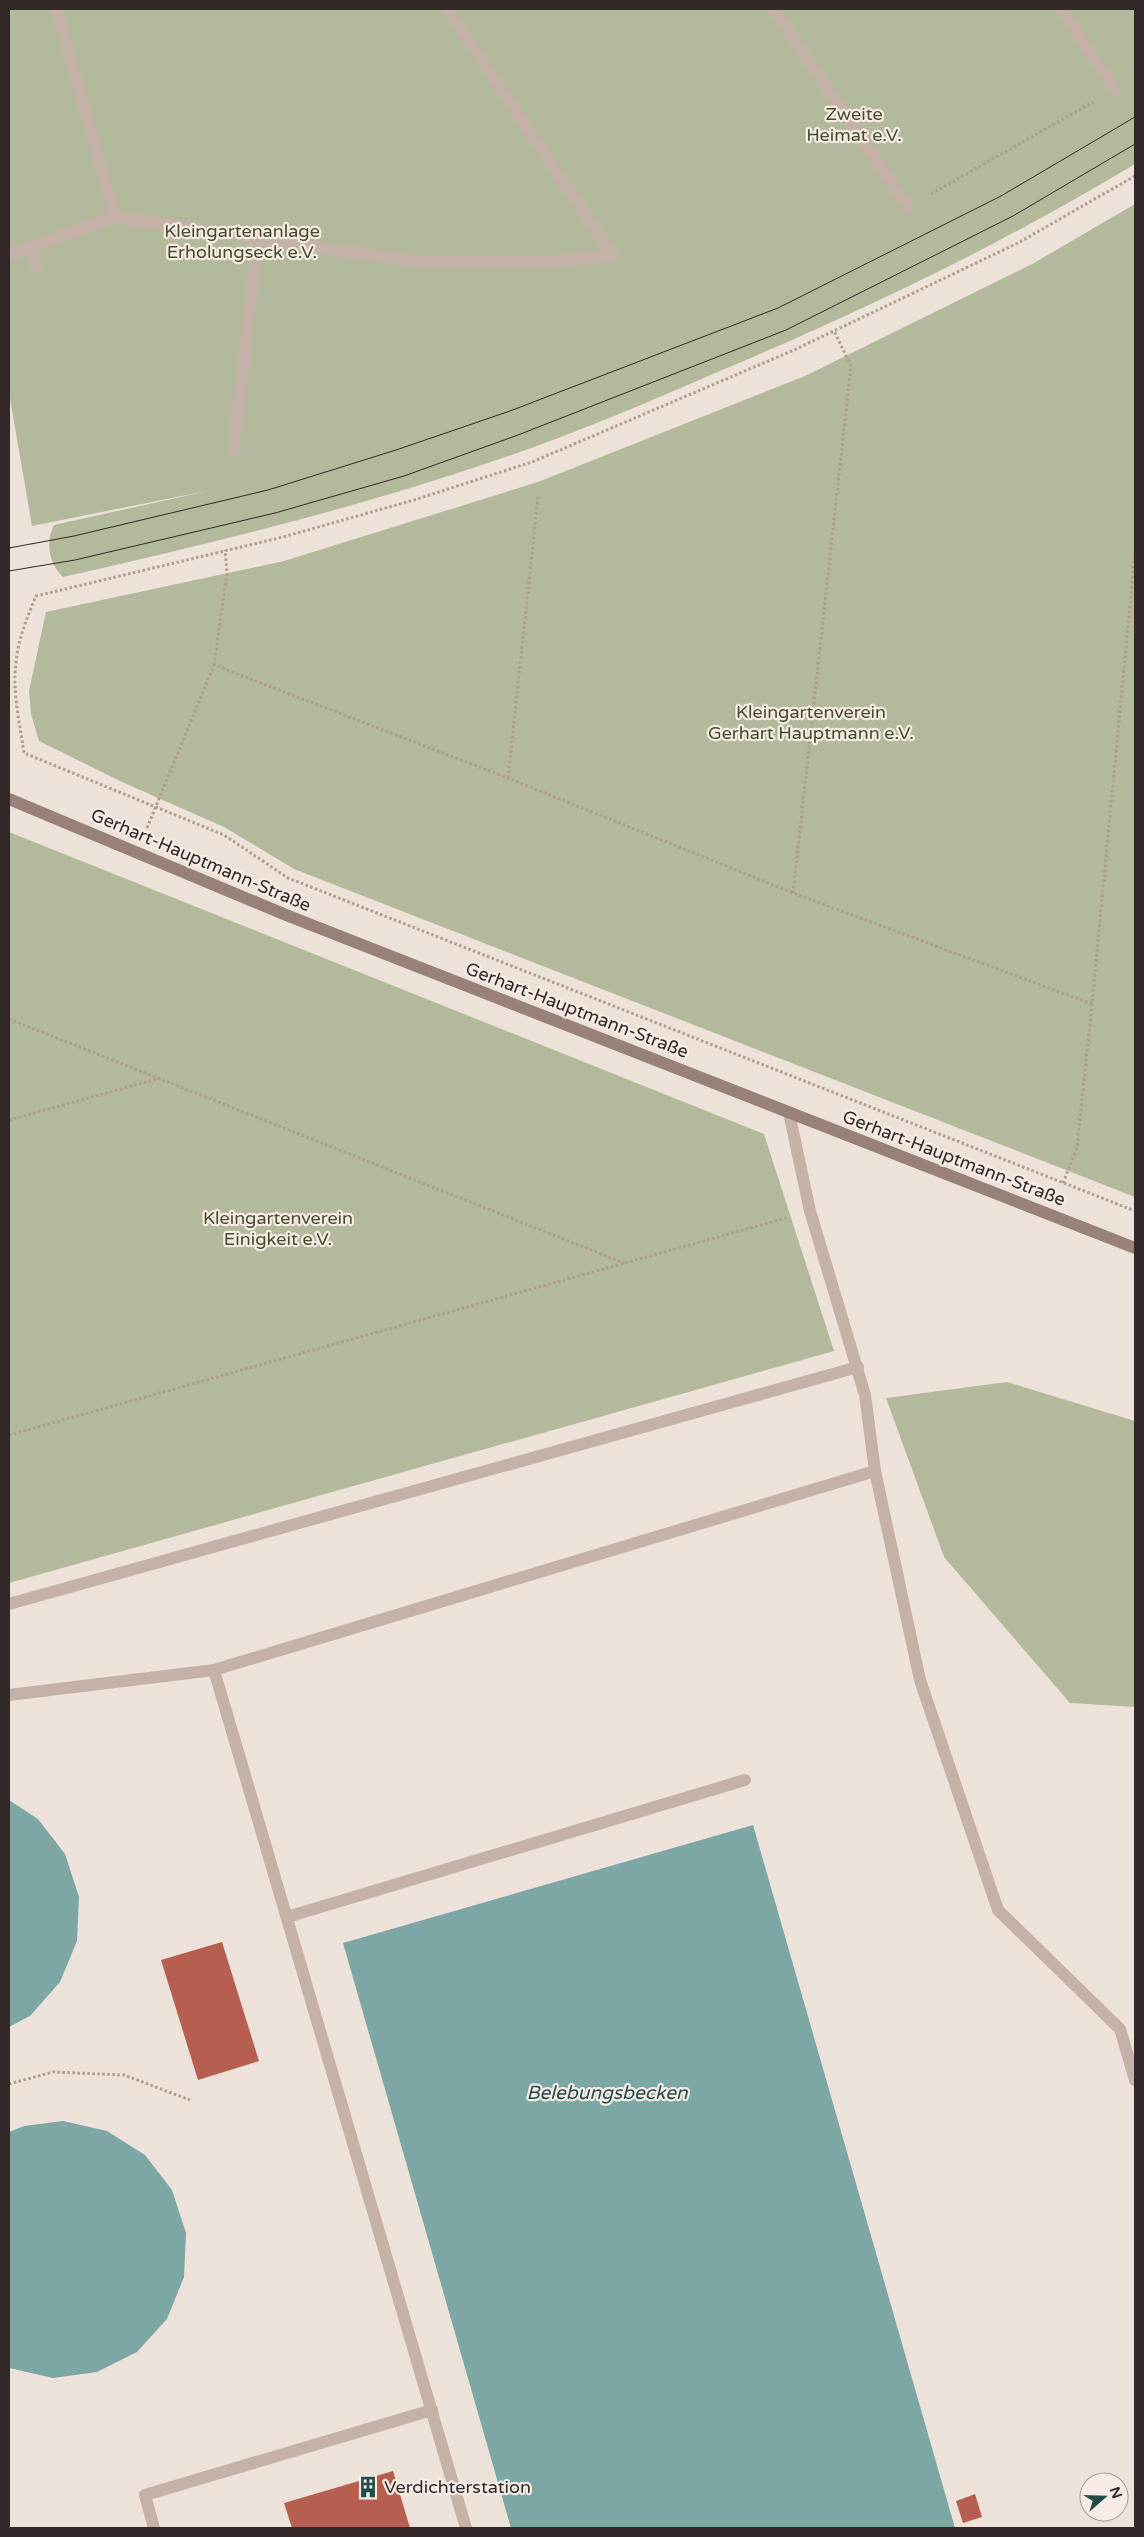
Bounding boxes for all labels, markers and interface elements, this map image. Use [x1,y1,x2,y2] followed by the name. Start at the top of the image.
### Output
[806,103,902,146] park label: Zweite Heimat e.V.
[164,220,320,263] park label: Kleingartenanlage Erholungseck e.V.
[708,701,914,744] park label: Kleingartenverein Gerhart Hauptmann e.V.
[88,804,314,916] street label: Gerhart-Hauptmann-Straße
[462,957,692,1063] street label: Gerhart-Hauptmann-Straße
[839,1105,1069,1211] street label: Gerhart-Hauptmann-Straße
[203,1207,353,1250] park label: Kleingartenverein Einigkeit e.V.
[527,2082,688,2104] water label: Belebungsbecken
[1079,2472,1129,2522] north arrow
[355,2474,381,2500] building icon: Verdichterstation
[384,2476,531,2498] place label: Verdichterstation
[1106,2485,1126,2501] text: N

